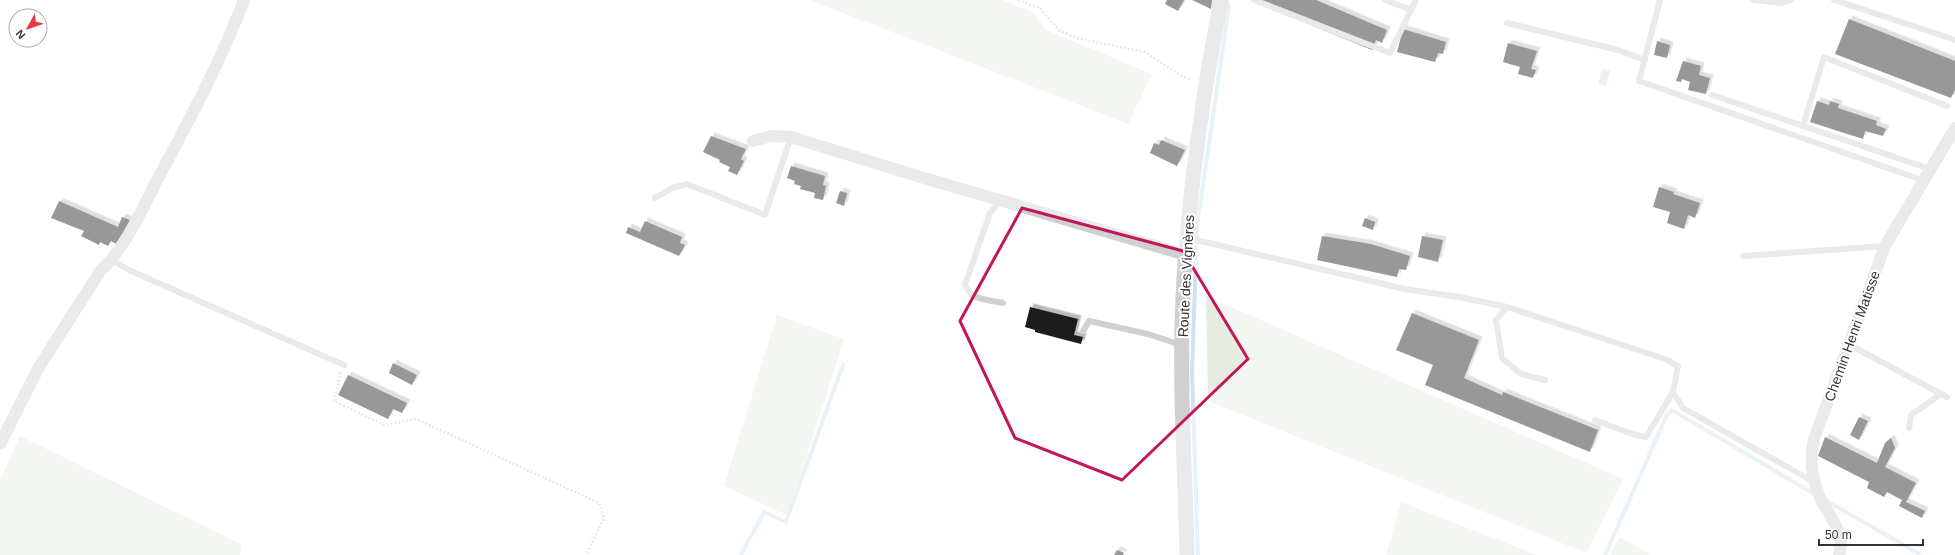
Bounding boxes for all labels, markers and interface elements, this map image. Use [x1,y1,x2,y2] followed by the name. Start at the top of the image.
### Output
[8,8,48,48] north arrow
[13,27,27,41] text: N
[1175,214,1197,338] street label: Route des Vignères
[1821,268,1883,403] street label: Chemin Henri Matisse
[1819,521,1923,547] scale bar
[1825,528,1852,542] text: 50 m

